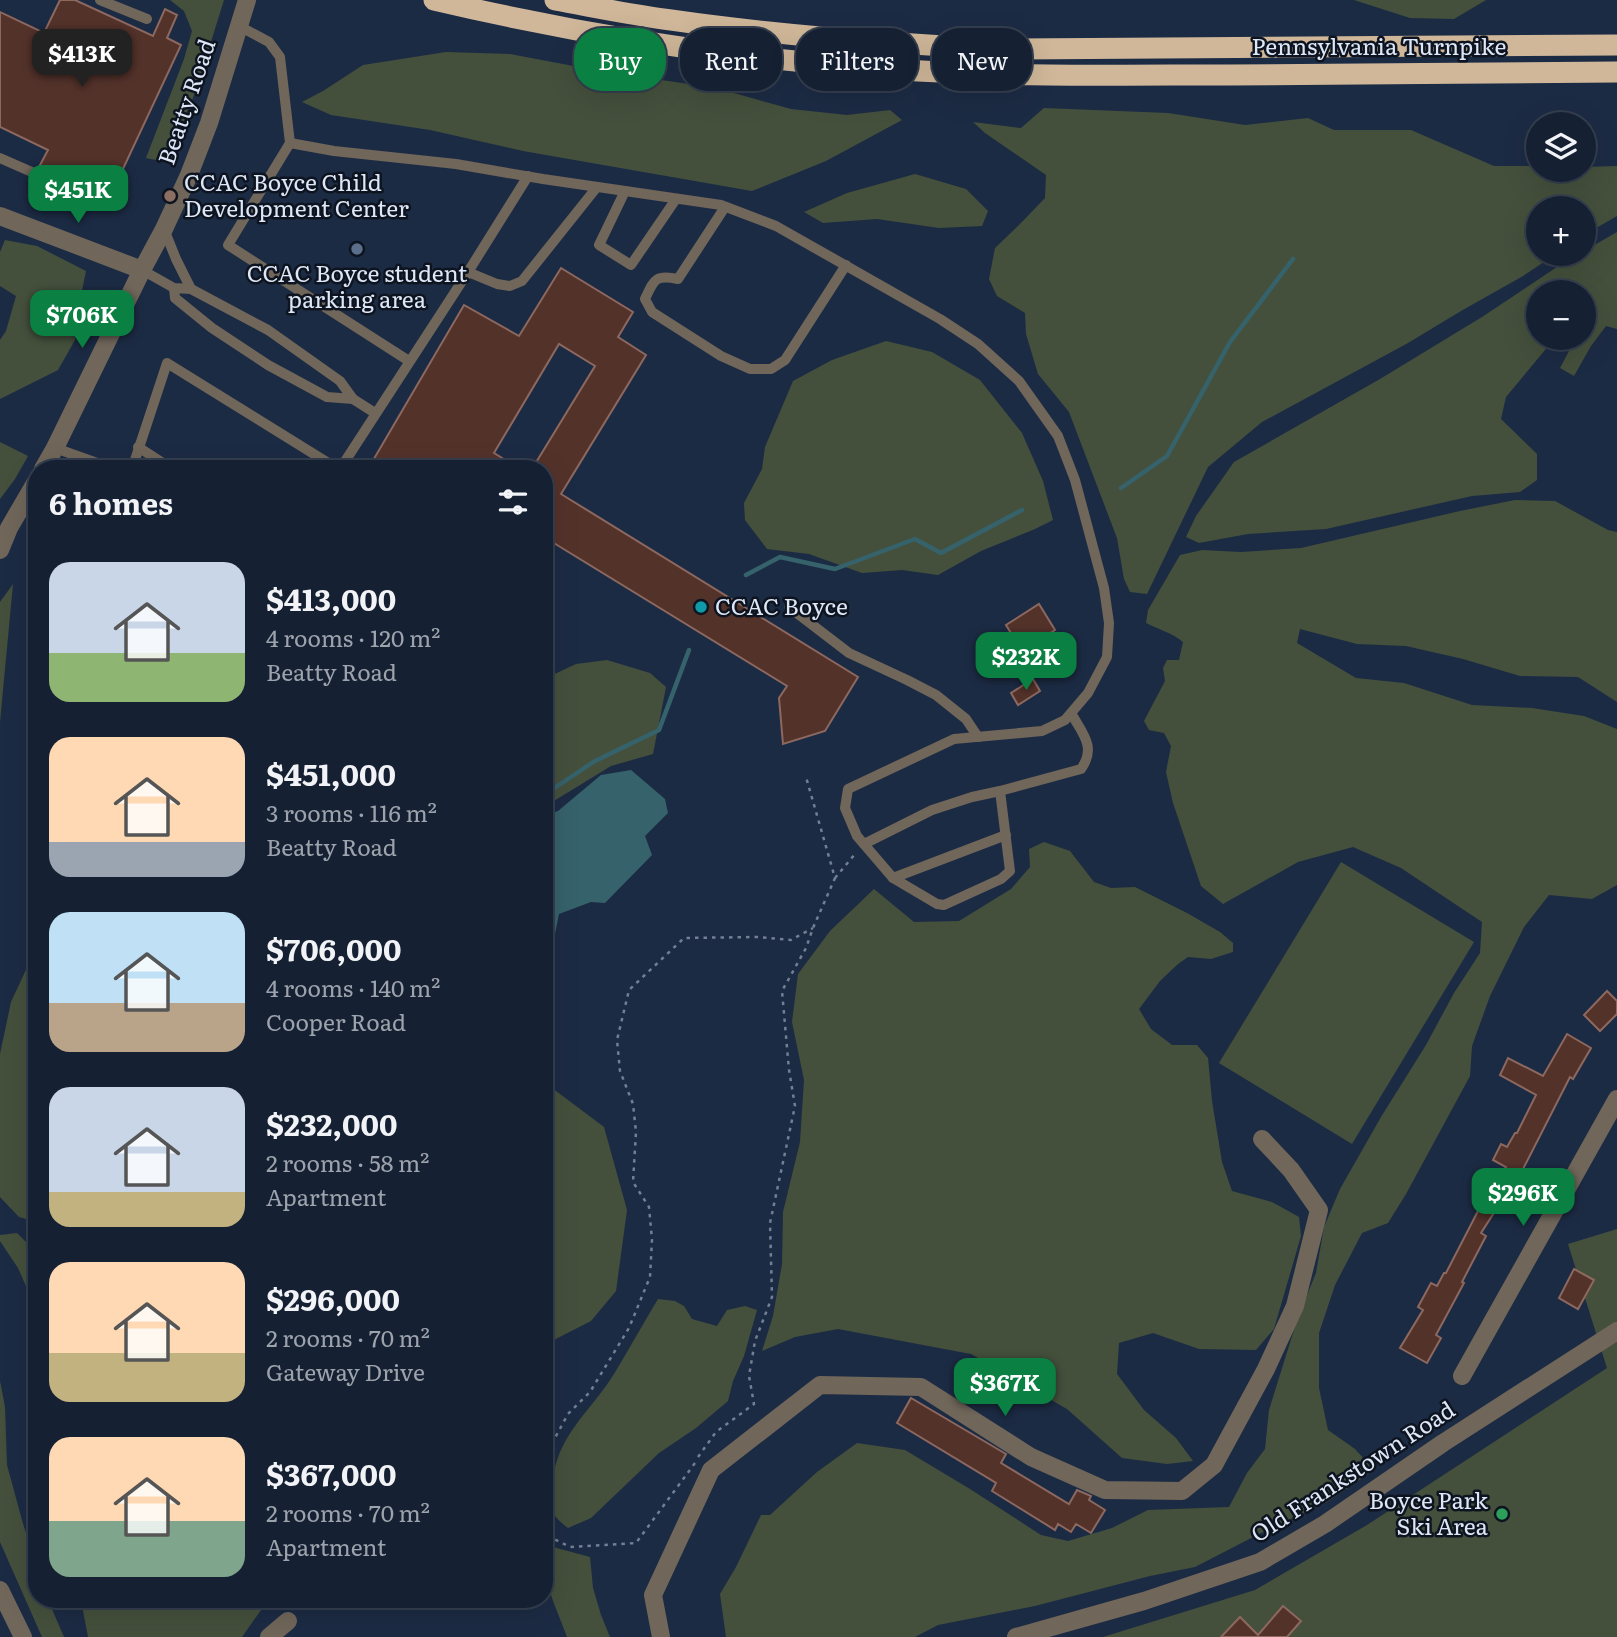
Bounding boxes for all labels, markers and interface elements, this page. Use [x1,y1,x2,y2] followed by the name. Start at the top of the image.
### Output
[574,28,666,91] chip: Buy
[680,28,782,91] chip: Rent
[796,28,918,91] chip: Filters
[932,28,1032,91] chip: New
[1251,28,1507,62] street label: Pennsylvania Turnpike
[33,29,131,89] pin: $413K
[148,34,222,169] street label: Beatty Road
[48,35,116,69] text: $413K
[1526,112,1596,350] map controls
[1526,112,1596,182] button: layers
[184,164,409,224] place label: CCAC Boyce Child Development Center
[29,166,127,225] pin: $451K
[44,171,112,205] text: $451K
[162,188,178,204] marker: CCAC Boyce Child Development Center
[1526,196,1596,266] button: +
[349,241,365,257] marker: CCAC Boyce student parking area
[247,255,468,315] place label: CCAC Boyce student parking area
[1526,280,1596,350] button: −
[33,290,131,350] pin: $706K
[46,296,118,330] text: $706K
[49,480,173,524] text: 6 homes
[494,483,532,521] icon: filters
[266,576,396,620] text: $413,000
[715,588,848,622] place label: CCAC Boyce
[105,590,189,674] icon: home
[693,599,709,615] marker: CCAC Boyce
[266,620,440,654] text: 4 rooms · 120 m²
[977,632,1075,692] pin: $232K
[992,638,1060,672] text: $232K
[266,654,397,688] text: Beatty Road
[266,751,396,795] text: $451,000
[105,765,189,849] icon: home
[266,795,437,829] text: 3 rooms · 116 m²
[266,829,397,863] text: Beatty Road
[266,926,401,970] text: $706,000
[105,940,189,1024] icon: home
[266,970,440,1004] text: 4 rooms · 140 m²
[266,1004,406,1038] text: Cooper Road
[266,1101,398,1145] text: $232,000
[105,1115,189,1199] icon: home
[266,1145,429,1179] text: 2 rooms · 58 m²
[1474,1168,1572,1228] pin: $296K
[1488,1174,1558,1208] text: $296K
[266,1179,386,1213] text: Apartment
[266,1276,400,1320] text: $296,000
[105,1290,189,1374] icon: home
[266,1320,430,1354] text: 2 rooms · 70 m²
[266,1354,425,1388] text: Gateway Drive
[956,1358,1054,1418] pin: $367K
[970,1364,1040,1398] text: $367K
[1243,1391,1461,1549] street label: Old Frankstown Road
[266,1451,396,1495] text: $367,000
[105,1465,189,1549] icon: home
[1369,1482,1489,1542] place label: Boyce Park Ski Area
[266,1495,430,1529] text: 2 rooms · 70 m²
[1494,1506,1510,1522] marker: Boyce Park Ski Area
[266,1529,386,1563] text: Apartment

